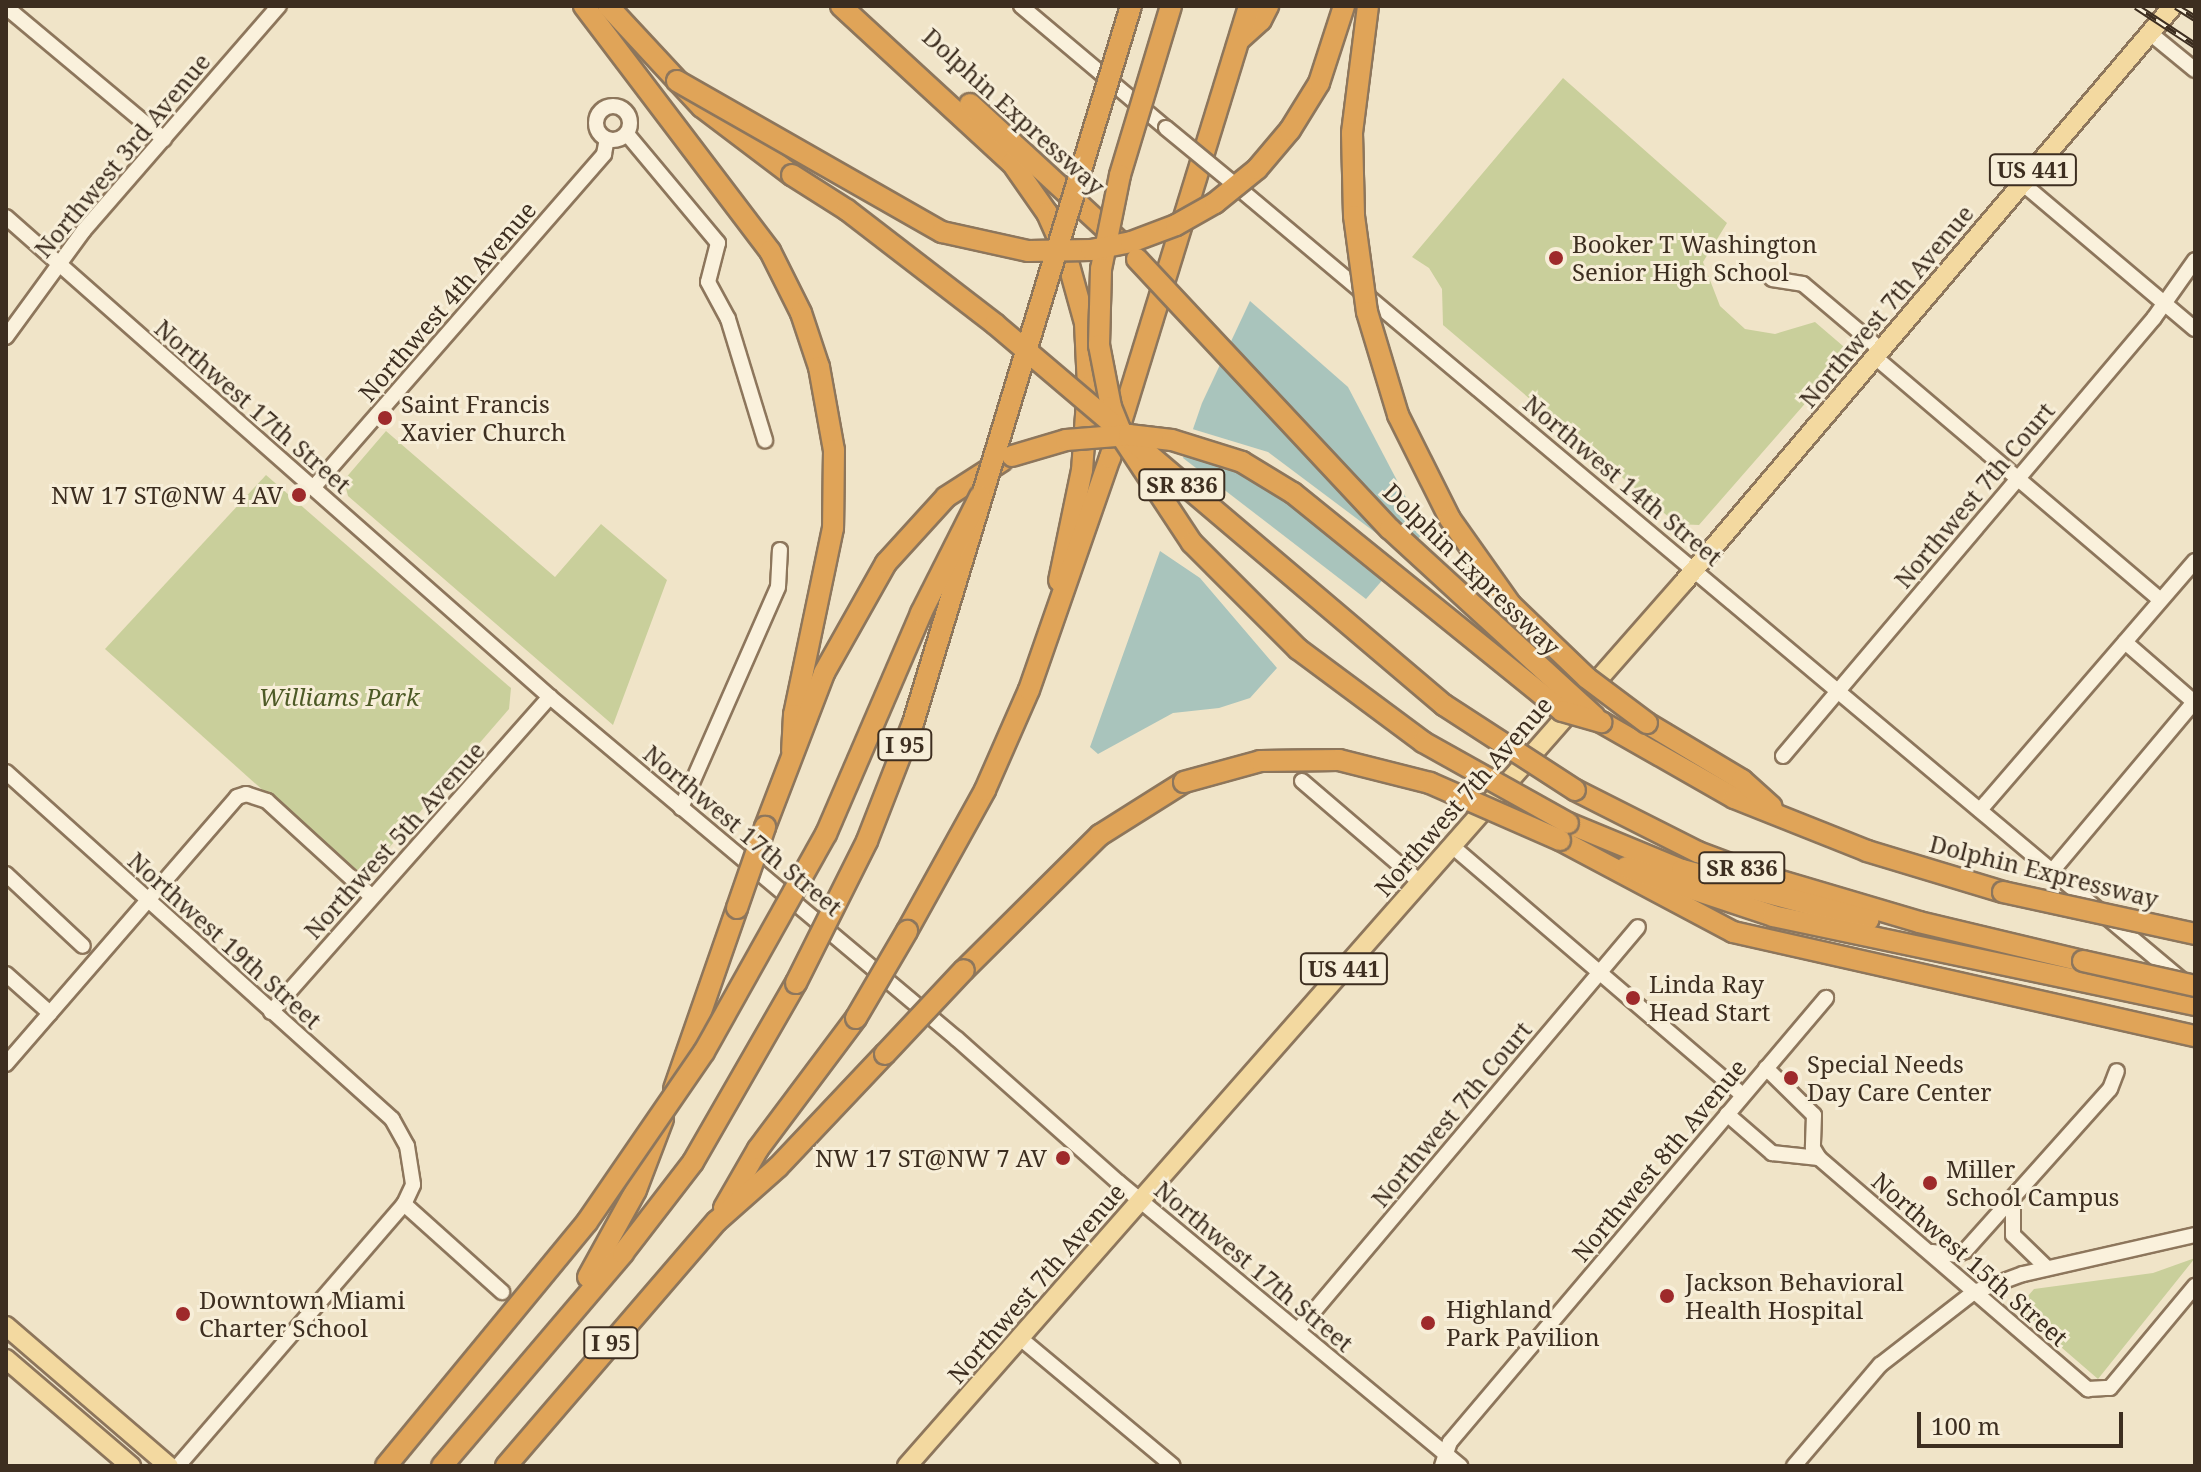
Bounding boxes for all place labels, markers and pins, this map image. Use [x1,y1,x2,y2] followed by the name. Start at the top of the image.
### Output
[1572,230,1817,286] place label: Booker T Washington Senior High School
[1547,249,1565,267] marker: Booker T Washington Senior High School
[401,390,566,446] place label: Saint Francis Xavier Church
[376,409,394,427] marker: Saint Francis Xavier Church
[51,481,283,509] place label: NW 17 ST@NW 4 AV
[290,486,308,504] marker: NW 17 ST@NW 4 AV
[1649,970,1770,1026] place label: Linda Ray Head Start
[1624,989,1642,1007] marker: Linda Ray Head Start
[1807,1050,1992,1106] place label: Special Needs Day Care Center
[1782,1069,1800,1087] marker: Special Needs Day Care Center
[815,1144,1047,1172] place label: NW 17 ST@NW 7 AV
[1054,1149,1072,1167] marker: NW 17 ST@NW 7 AV
[1946,1155,2119,1211] place label: Miller School Campus
[1921,1174,1939,1192] marker: Miller School Campus
[1685,1268,1904,1324] place label: Jackson Behavioral Health Hospital
[1656,1285,1678,1307] marker: Jackson Behavioral Health Hospital
[199,1286,405,1342] place label: Downtown Miami Charter School
[1446,1295,1600,1351] place label: Highland Park Pavilion
[174,1305,192,1323] marker: Downtown Miami Charter School
[1417,1312,1439,1334] marker: Highland Park Pavilion

